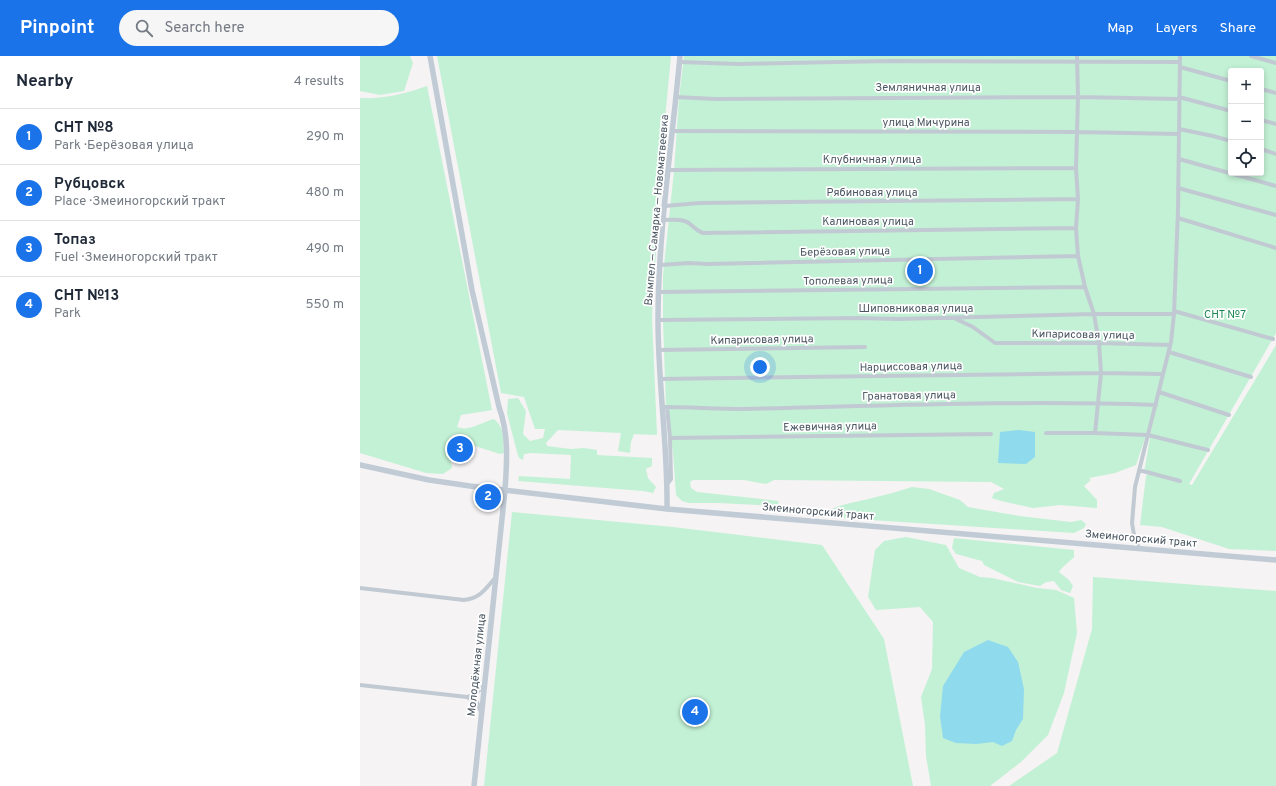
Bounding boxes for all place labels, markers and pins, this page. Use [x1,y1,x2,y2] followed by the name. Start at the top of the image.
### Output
[907,256,933,286] pin: 1
[447,434,473,464] pin: 3
[475,482,501,512] pin: 2
[682,697,708,727] pin: 4

